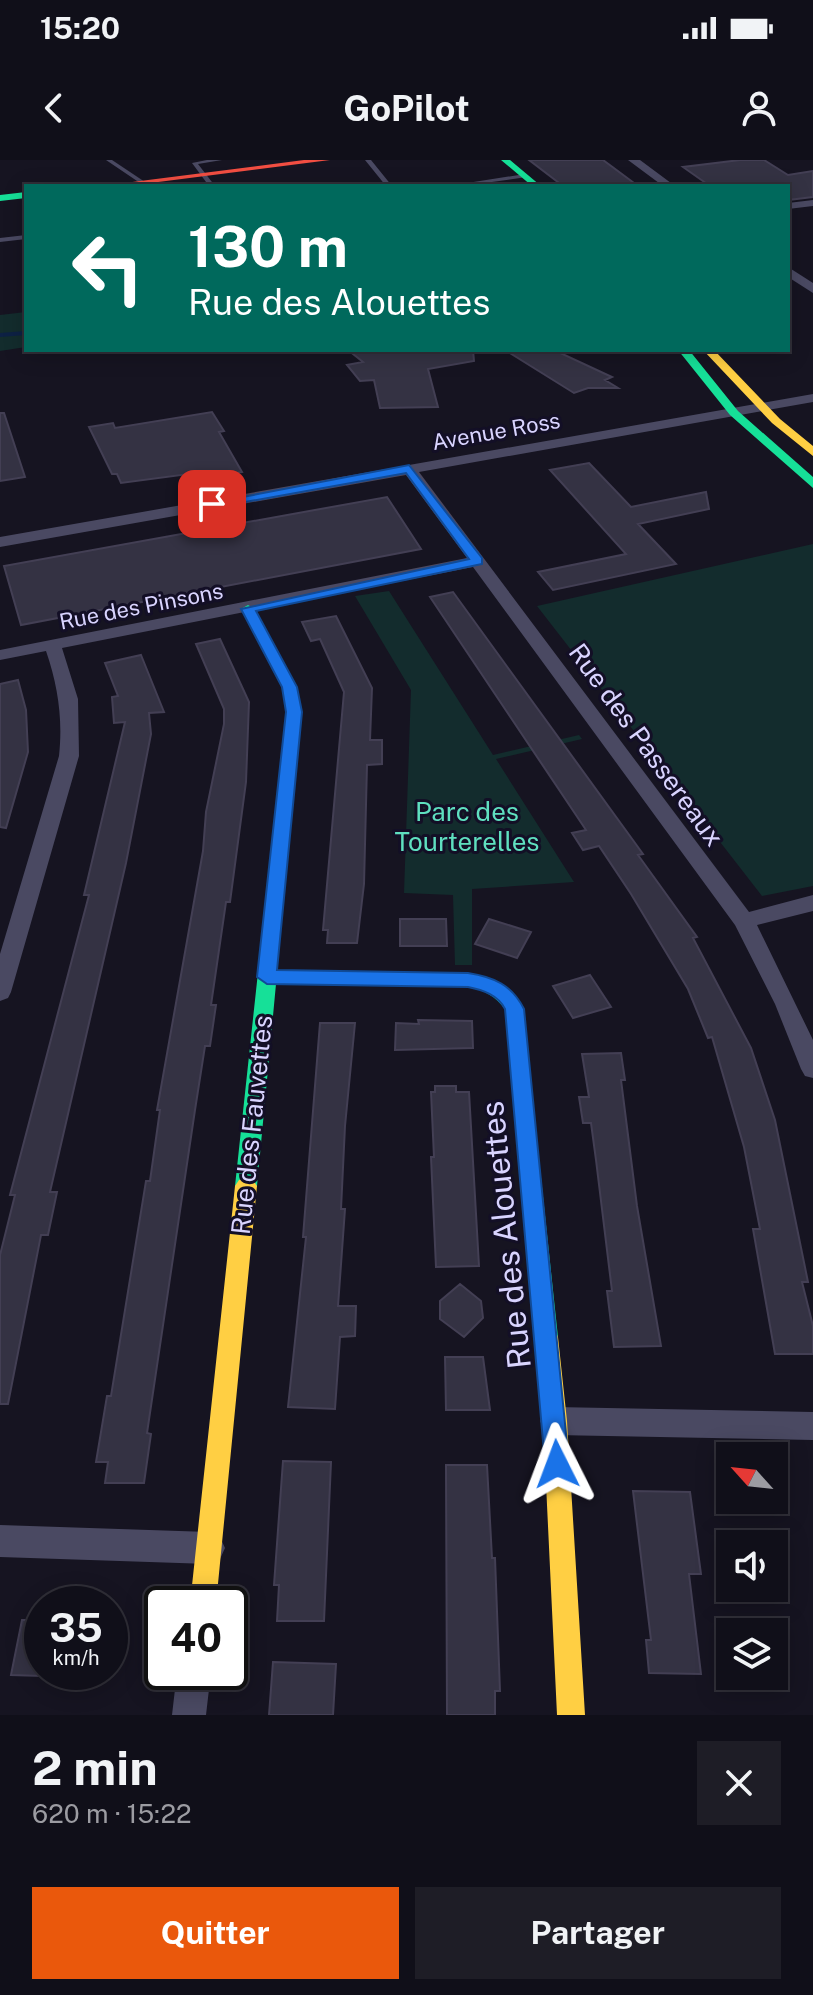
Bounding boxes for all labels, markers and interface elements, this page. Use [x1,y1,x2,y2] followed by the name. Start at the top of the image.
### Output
[40,10,120,46] text: 15:20
[32,86,76,130] icon: back
[737,86,781,130] icon: person
[343,87,470,129] text: GoPilot
[188,214,348,280] text: 130 m
[56,216,160,320] icon: left
[188,281,491,323] text: Rue des Alouettes
[430,407,562,455] street label: Avenue Ross
[178,470,246,538] pin
[190,482,234,526] icon: arrive
[57,577,225,635] street label: Rue des Pinsons
[563,637,730,852] street label: Rue des Passereaux
[394,796,540,857] park label: Parc des Tourterelles
[225,1014,278,1236] street label: Rue des Fauvettes
[473,1099,538,1371] street label: Rue des Alouettes
[515,1422,599,1506] position arrow
[716,1442,788,1514] north arrow
[716,1442,788,1690] map controls
[716,1530,788,1602] button: sound
[144,1586,248,1690] speed limit sign: 40
[49,1604,103,1651] text: 35
[716,1618,788,1690] button: layers
[52,1646,100,1670] text: km/h
[32,1739,158,1796] text: 2 min
[697,1741,781,1825] button: close
[32,1798,191,1829] text: 620 m · 15:22
[32,1887,399,1979] button: Quitter
[415,1887,781,1979] button: Partager

